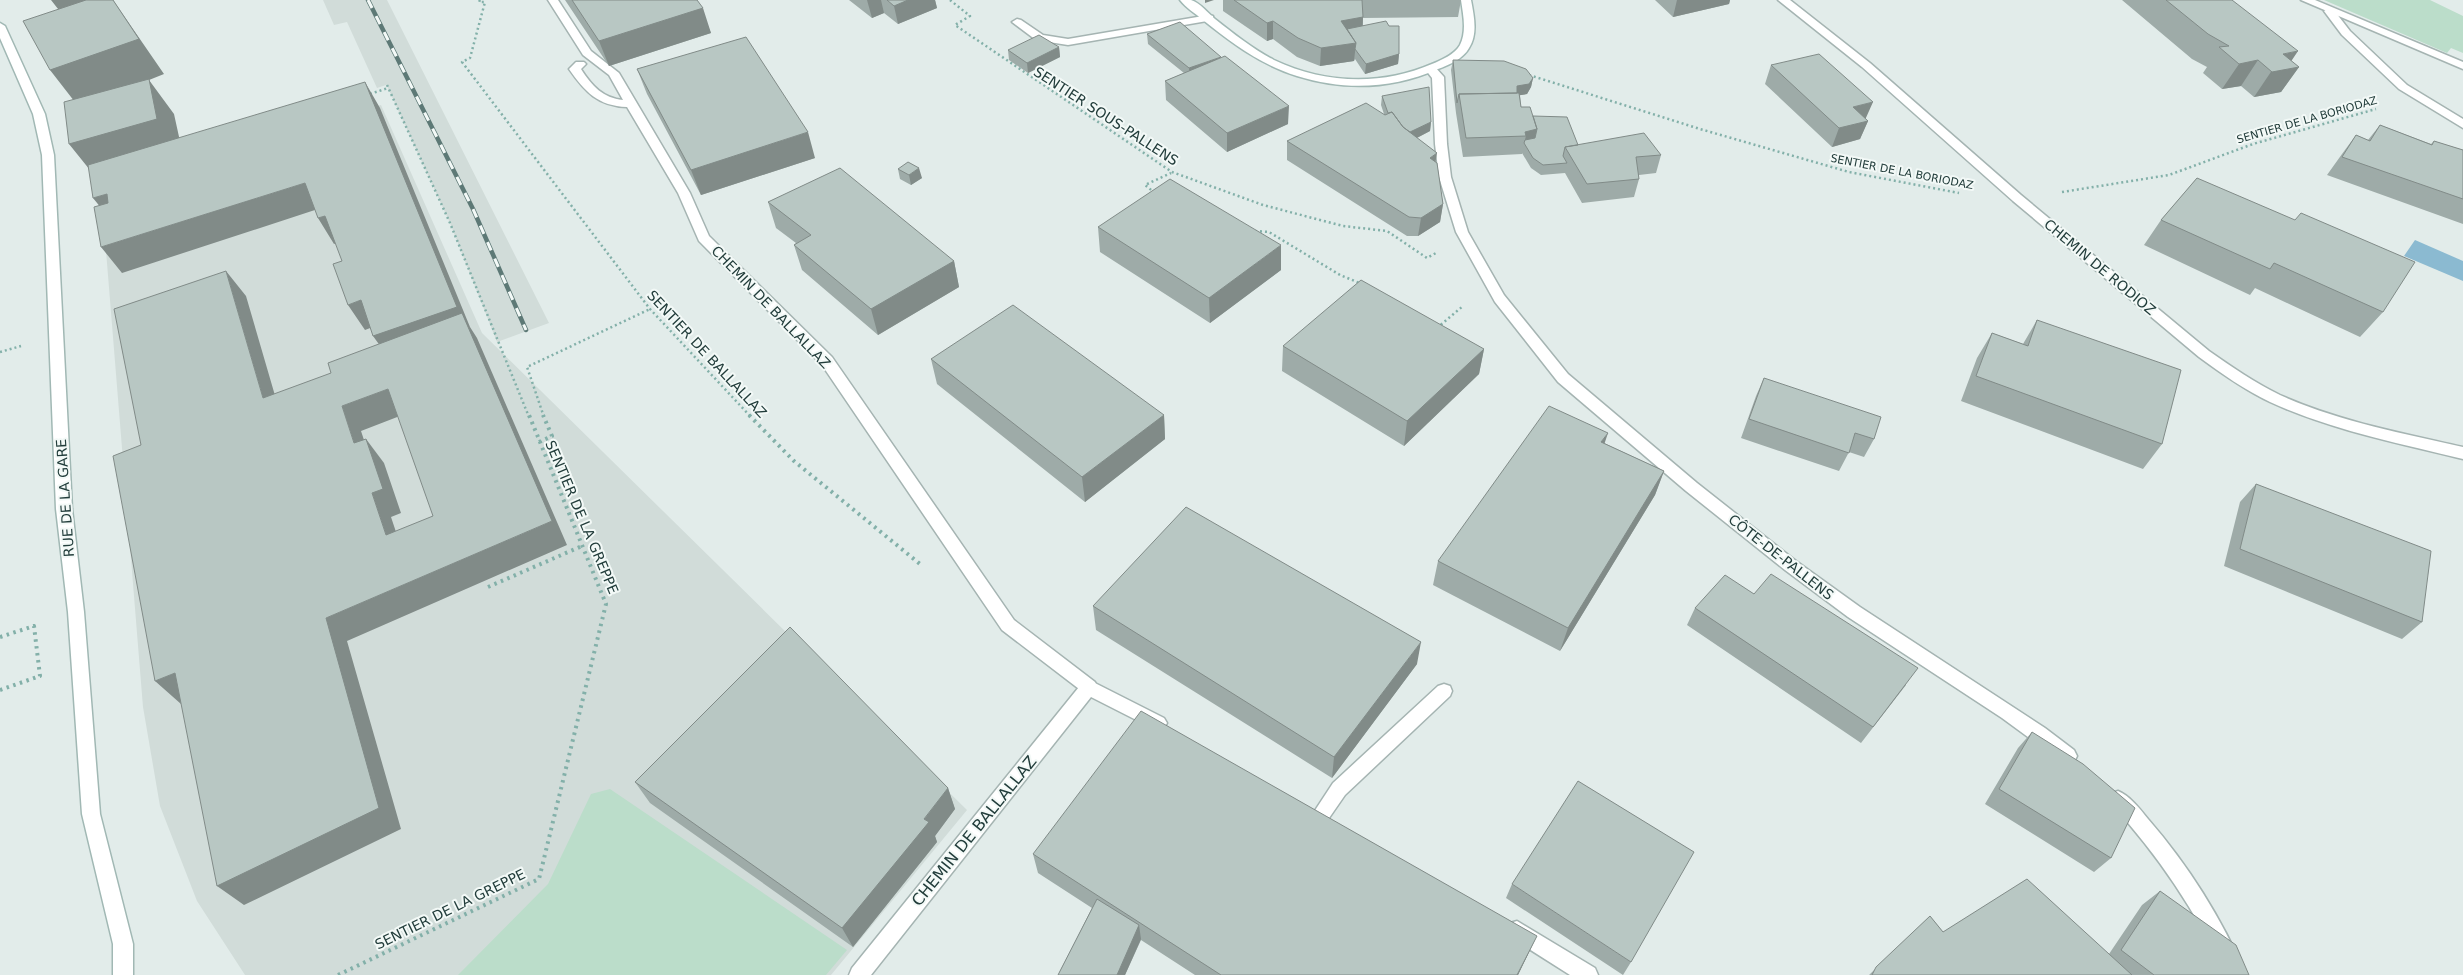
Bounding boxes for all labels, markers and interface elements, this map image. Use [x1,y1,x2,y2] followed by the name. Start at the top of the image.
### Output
[1031,63,1181,169] street label: SENTIER SOUS-PALLENS
[2235,94,2379,146] street label: SENTIER DE LA BORIODAZ
[1829,152,1975,192] street label: SENTIER DE LA BORIODAZ
[2041,216,2159,318] street label: CHEMIN DE RODIOZ
[708,242,834,372] street label: CHEMIN DE BALLALLAZ
[644,287,770,421] street label: SENTIER DE BALLALLAZ
[53,438,77,558] street label: RUE DE LA GARE
[542,438,622,596] street label: SENTIER DE LA GREPPE
[1725,510,1837,603] street label: CÔTE-DE-PALLENS
[908,752,1040,910] street label: CHEMIN DE BALLALLAZ
[372,866,528,952] street label: SENTIER DE LA GREPPE

